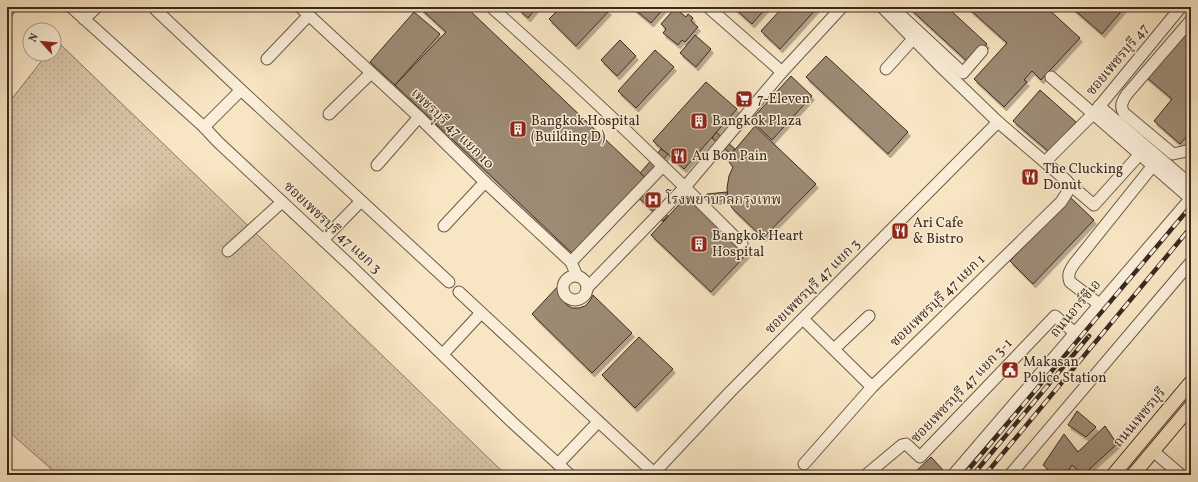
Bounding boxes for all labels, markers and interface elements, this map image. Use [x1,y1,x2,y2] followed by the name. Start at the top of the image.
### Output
[1082,20,1154,100] street label: ซอยเพชรบุรี 47
[22,22,62,62] north arrow
[26,31,43,45] text: N
[405,84,498,175] street label: เพชรบุุรี 47 แยก 10
[734,89,754,109] supermarket icon: 7-Eleven
[757,90,810,109] place label: 7-Eleven
[689,111,709,131] building icon: Bangkok Plaza
[531,112,640,147] place label: Bangkok Hospital (Building D)
[712,112,802,131] place label: Bangkok Plaza
[508,119,528,139] building icon: Bangkok Hospital (Building D)
[669,146,689,166] restaurant icon: Au Bon Pain
[692,147,767,166] place label: Au Bon Pain
[1043,160,1123,195] place label: The Clucking Donut
[1020,167,1040,187] restaurant icon: The Clucking Donut
[279,178,385,278] street label: ซอยเพชรบุรี 47 แยก 3
[665,189,781,210] place label: โรงพยาบาลกรุงเทพ
[643,190,663,210] hospital icon: โรงพยาบาลกรุงเทพ
[913,214,964,249] place label: Ari Cafe & Bistro
[890,221,910,241] restaurant icon: Ari Cafe & Bistro
[712,227,803,262] place label: Bangkok Heart Hospital
[689,234,709,254] building icon: Bangkok Heart Hospital
[761,235,865,339] street label: ซอยเพชรบุรี 47 แยก 3
[886,251,990,351] street label: ซอยเพชรบุรี 47 แยก 1
[1045,275,1106,342] street label: ถนนอาร์ซีเอ
[907,335,1017,447] street label: ซอยเพชรบุรี 47 แยก 3-1
[1023,353,1107,388] place label: Makasan Police Station
[1000,360,1020,380] public building icon: Makasan Police Station
[1109,384,1171,452] street label: ถนนเพชรบุรี

